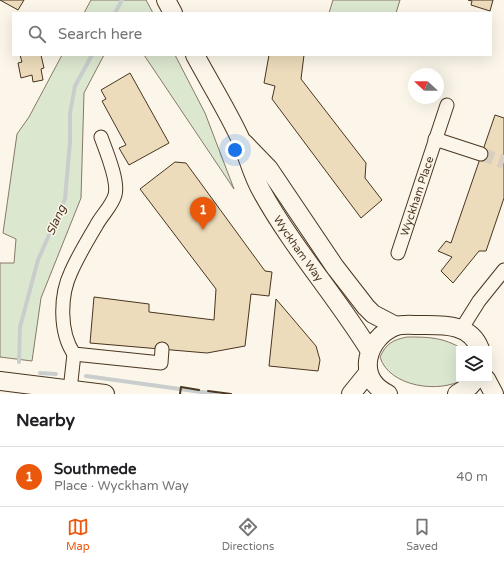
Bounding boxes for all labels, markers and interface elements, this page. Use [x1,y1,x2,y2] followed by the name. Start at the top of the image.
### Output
[12,12,492,56] search box
[26,23,48,45] icon: search
[58,25,142,43] text: Search here
[408,68,444,104] north arrow
[225,140,245,160] your location
[398,155,436,237] street label: Wyckham Place
[190,197,216,230] pin: 1
[43,201,69,237] water label: Slang
[271,213,326,284] street label: Wyckham Way
[456,346,492,382] map controls
[456,346,492,382] button: layers
[16,410,75,431] text: Nearby
[54,460,137,478] text: Southmede
[25,469,33,485] text: 1
[456,469,488,485] text: 40 m
[54,478,189,494] text: Place · Wyckham Way
[66,516,90,553] tab: Map
[222,516,274,553] tab: Directions
[406,516,438,553] tab: Saved

